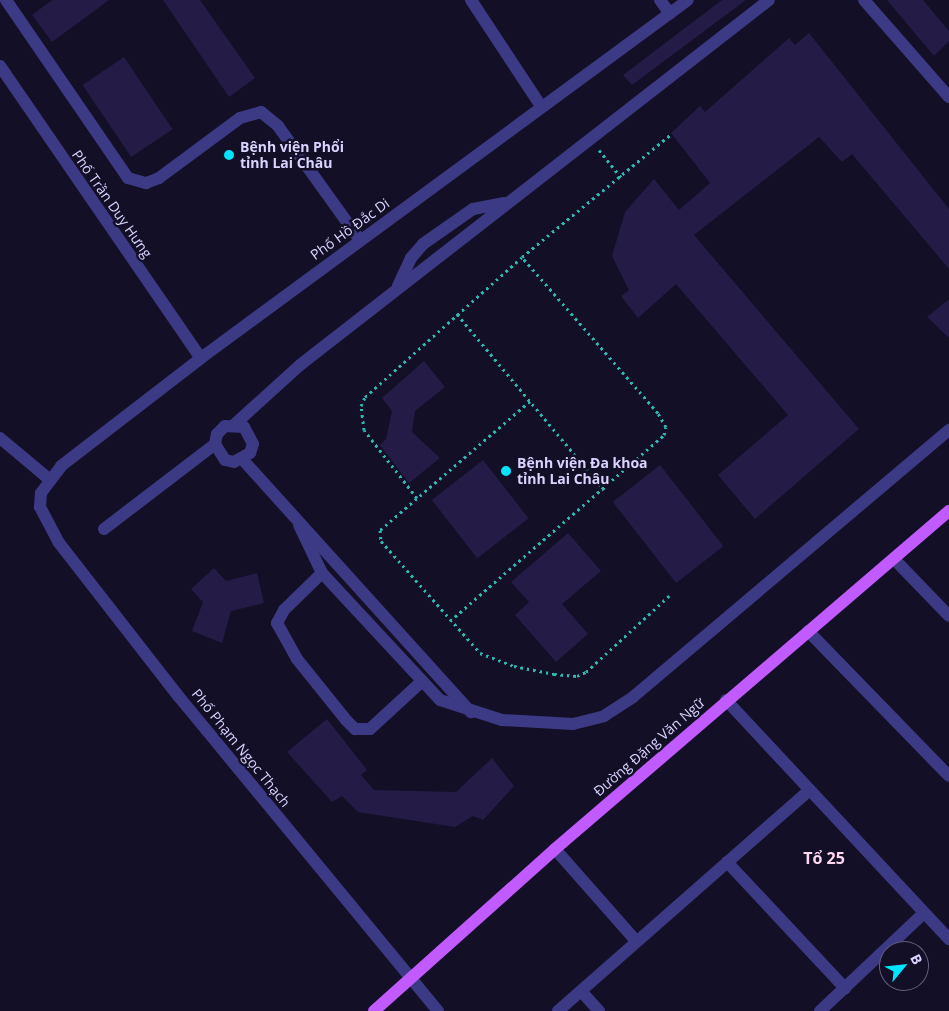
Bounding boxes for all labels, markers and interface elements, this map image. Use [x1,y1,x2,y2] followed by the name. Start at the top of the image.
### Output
[240,139,344,172] place label: Bệnh viện Phổi tỉnh Lai Châu
[69,147,155,261] street label: Phố Trần Duy Hưng
[222,148,236,162] marker: Bệnh viện Phổi tỉnh Lai Châu
[307,195,393,263] street label: Phố Hồ Đắc Di
[517,455,648,488] place label: Bệnh viện Đa khoa tỉnh Lai Châu
[499,464,513,478] marker: Bệnh viện Đa khoa tỉnh Lai Châu
[188,686,294,810] street label: Phố Phạm Ngọc Thạch
[590,694,708,800] street label: Đường Đặng Văn Ngữ
[803,848,845,868] district label: Tổ 25
[879,941,929,991] north arrow
[906,951,927,968] text: B

